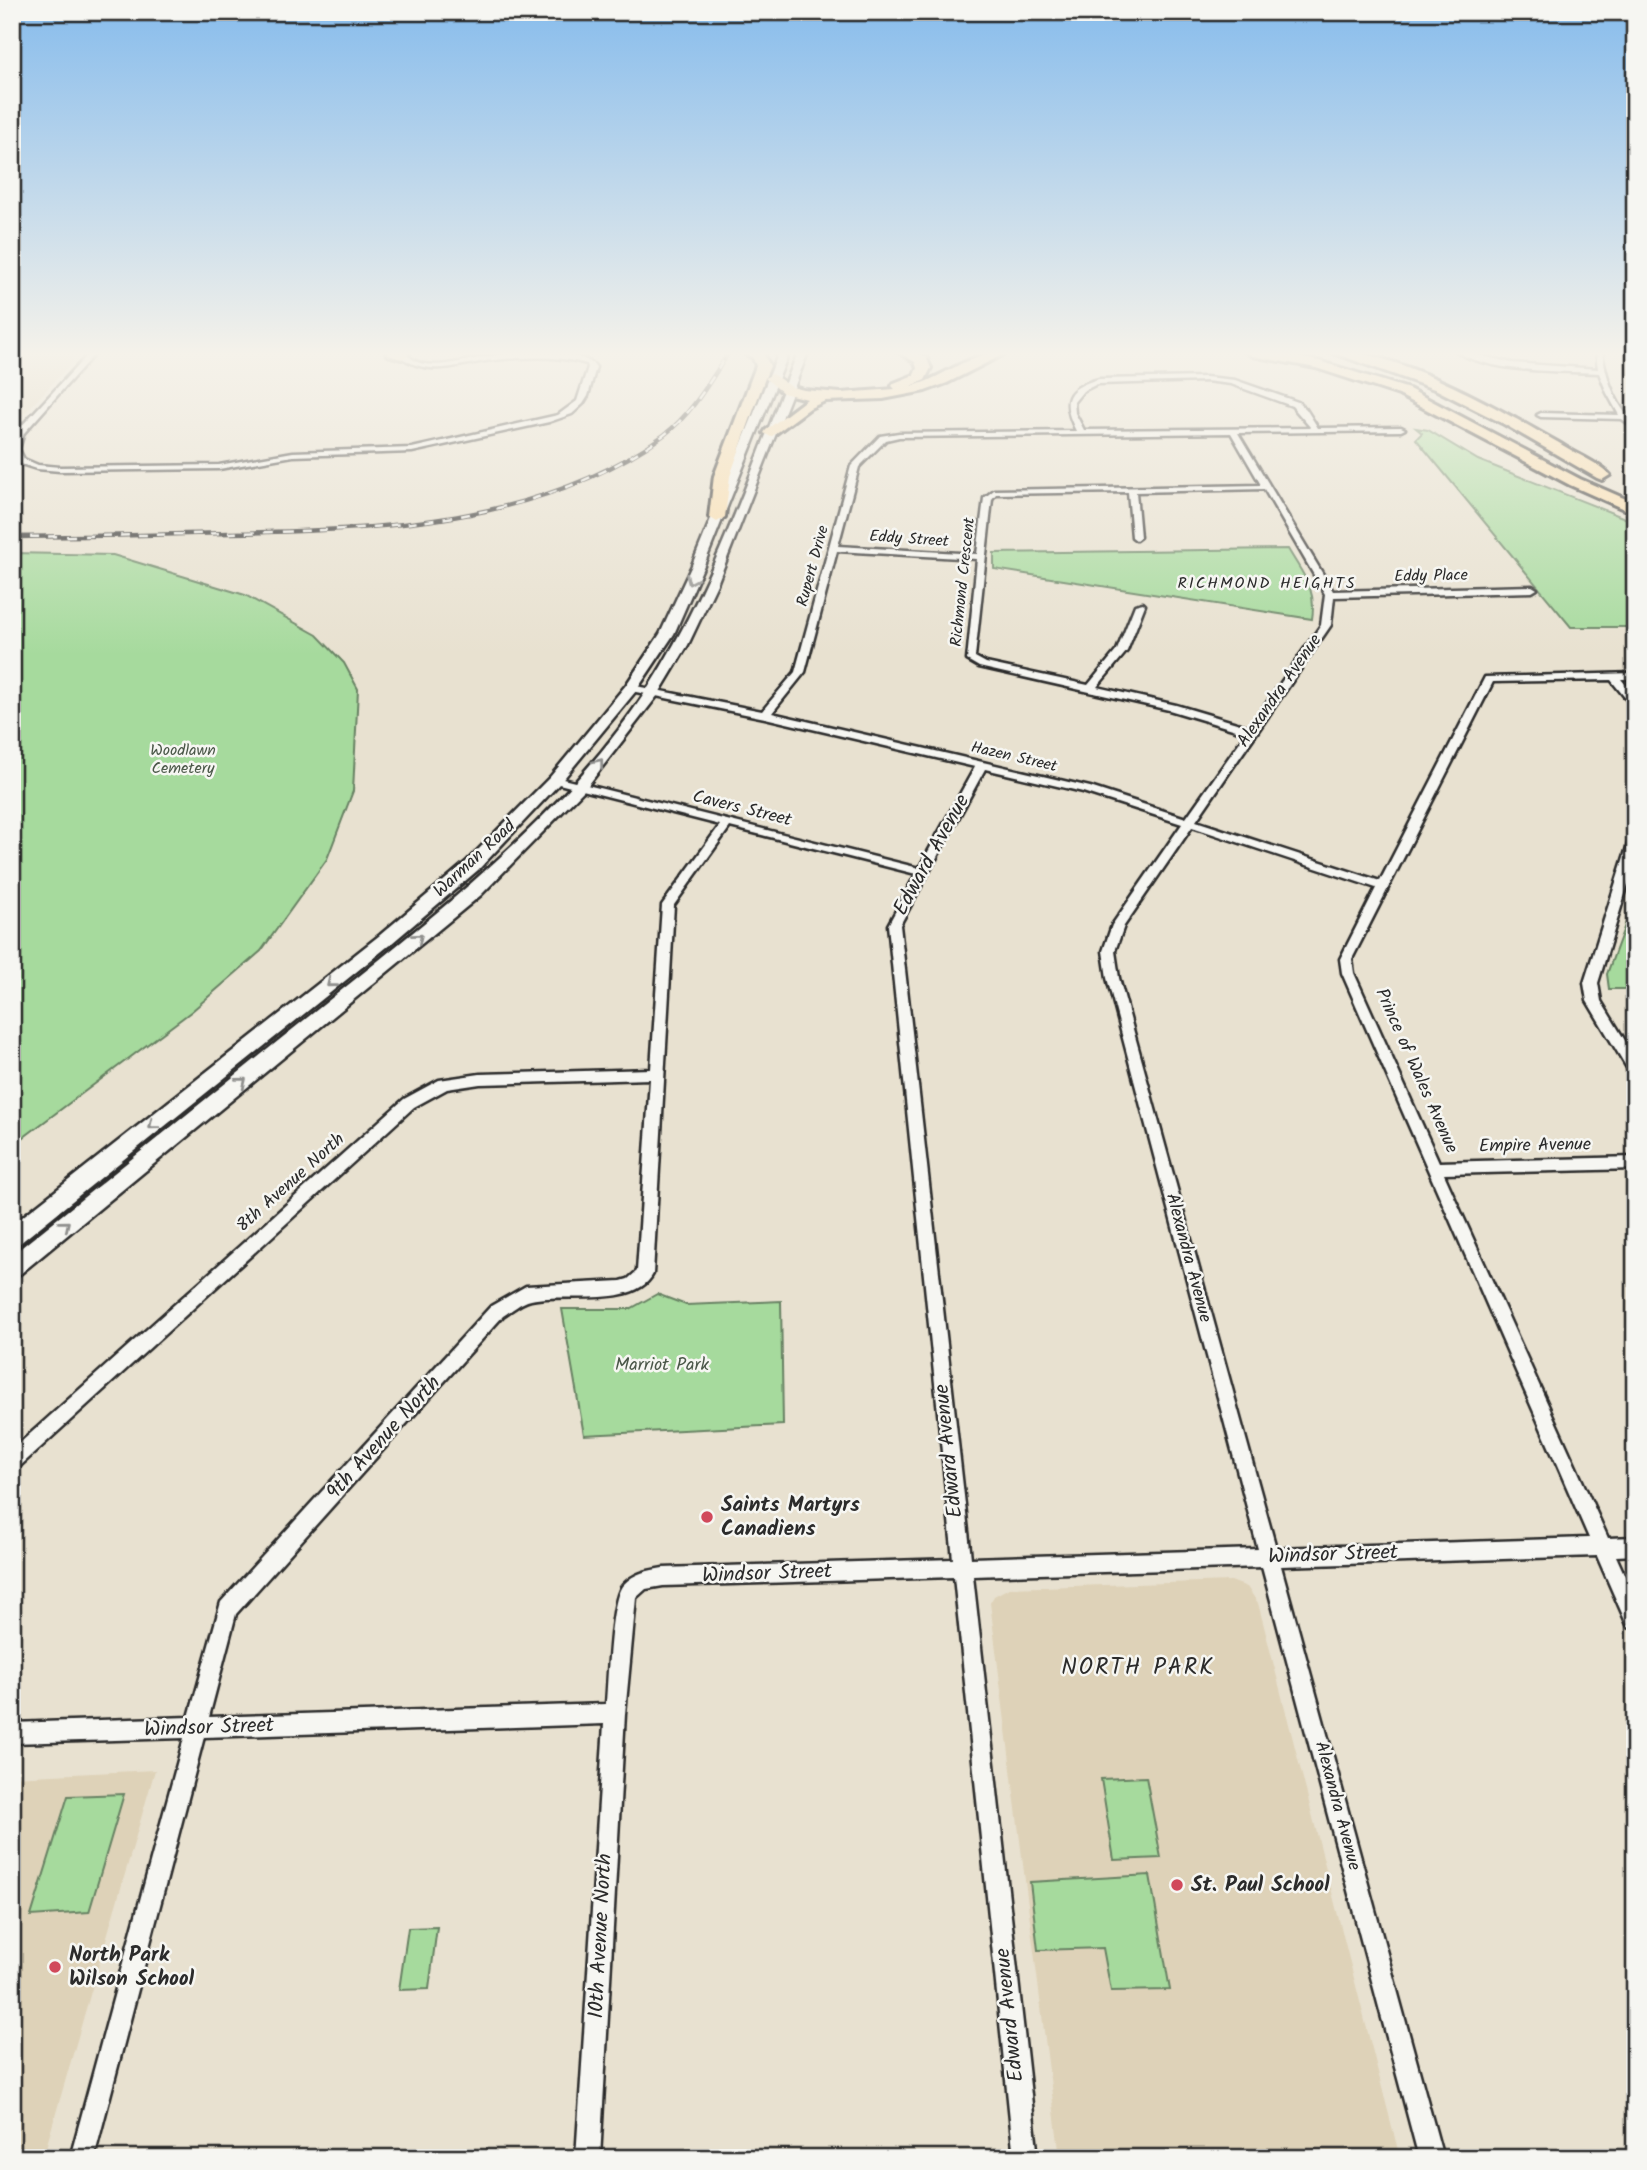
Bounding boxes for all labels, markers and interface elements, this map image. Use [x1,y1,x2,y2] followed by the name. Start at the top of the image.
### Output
[944,515,982,648] street label: Richmond Crescent
[790,523,836,609] street label: Rupert Drive
[868,524,950,554] street label: Eddy Street
[1394,563,1468,589] street label: Eddy Place
[1177,571,1357,596] district label: RICHMOND HEIGHTS
[685,573,699,585] one-way arrow
[1230,628,1330,754] street label: Alexandra Avenue
[968,735,1060,779] street label: Hazen Street
[150,738,216,781] park label: Woodlawn Cemetery
[590,758,603,770] one-way arrow
[689,783,796,836] street label: Cavers Street
[885,788,979,922] street label: Edward Avenue
[427,812,524,905] street label: Warman Road
[410,934,423,946] one-way arrow
[327,975,340,987] one-way arrow
[1367,984,1465,1158] street label: Prince of Wales Avenue
[235,1078,247,1091] one-way arrow
[149,1116,161,1129] one-way arrow
[230,1126,352,1240] street label: 8th Avenue North
[1479,1131,1591,1161] street label: Empire Avenue
[1157,1190,1219,1326] street label: Alexandra Avenue
[57,1221,70,1233] one-way arrow
[615,1351,709,1380] park label: Marriot Park
[319,1368,449,1508] street label: 9th Avenue North
[926,1382,972,1520] street label: Edward Avenue
[721,1489,860,1546] place label: Saints Martyrs Canadiens
[699,1509,715,1525] marker: Saints Martyrs Canadiens
[1267,1536,1399,1574] street label: Windsor Street
[701,1555,833,1593] street label: Windsor Street
[1061,1650,1215,1686] district label: NORTH PARK
[143,1709,275,1747] street label: Windsor Street
[1306,1738,1368,1874] street label: Alexandra Avenue
[580,1853,622,2019] street label: 10th Avenue North
[1191,1869,1330,1902] place label: St. Paul School
[1169,1877,1185,1893] marker: St. Paul School
[69,1939,194,1996] place label: North Park Wilson School
[987,1946,1033,2084] street label: Edward Avenue
[47,1959,63,1975] marker: North Park Wilson School

